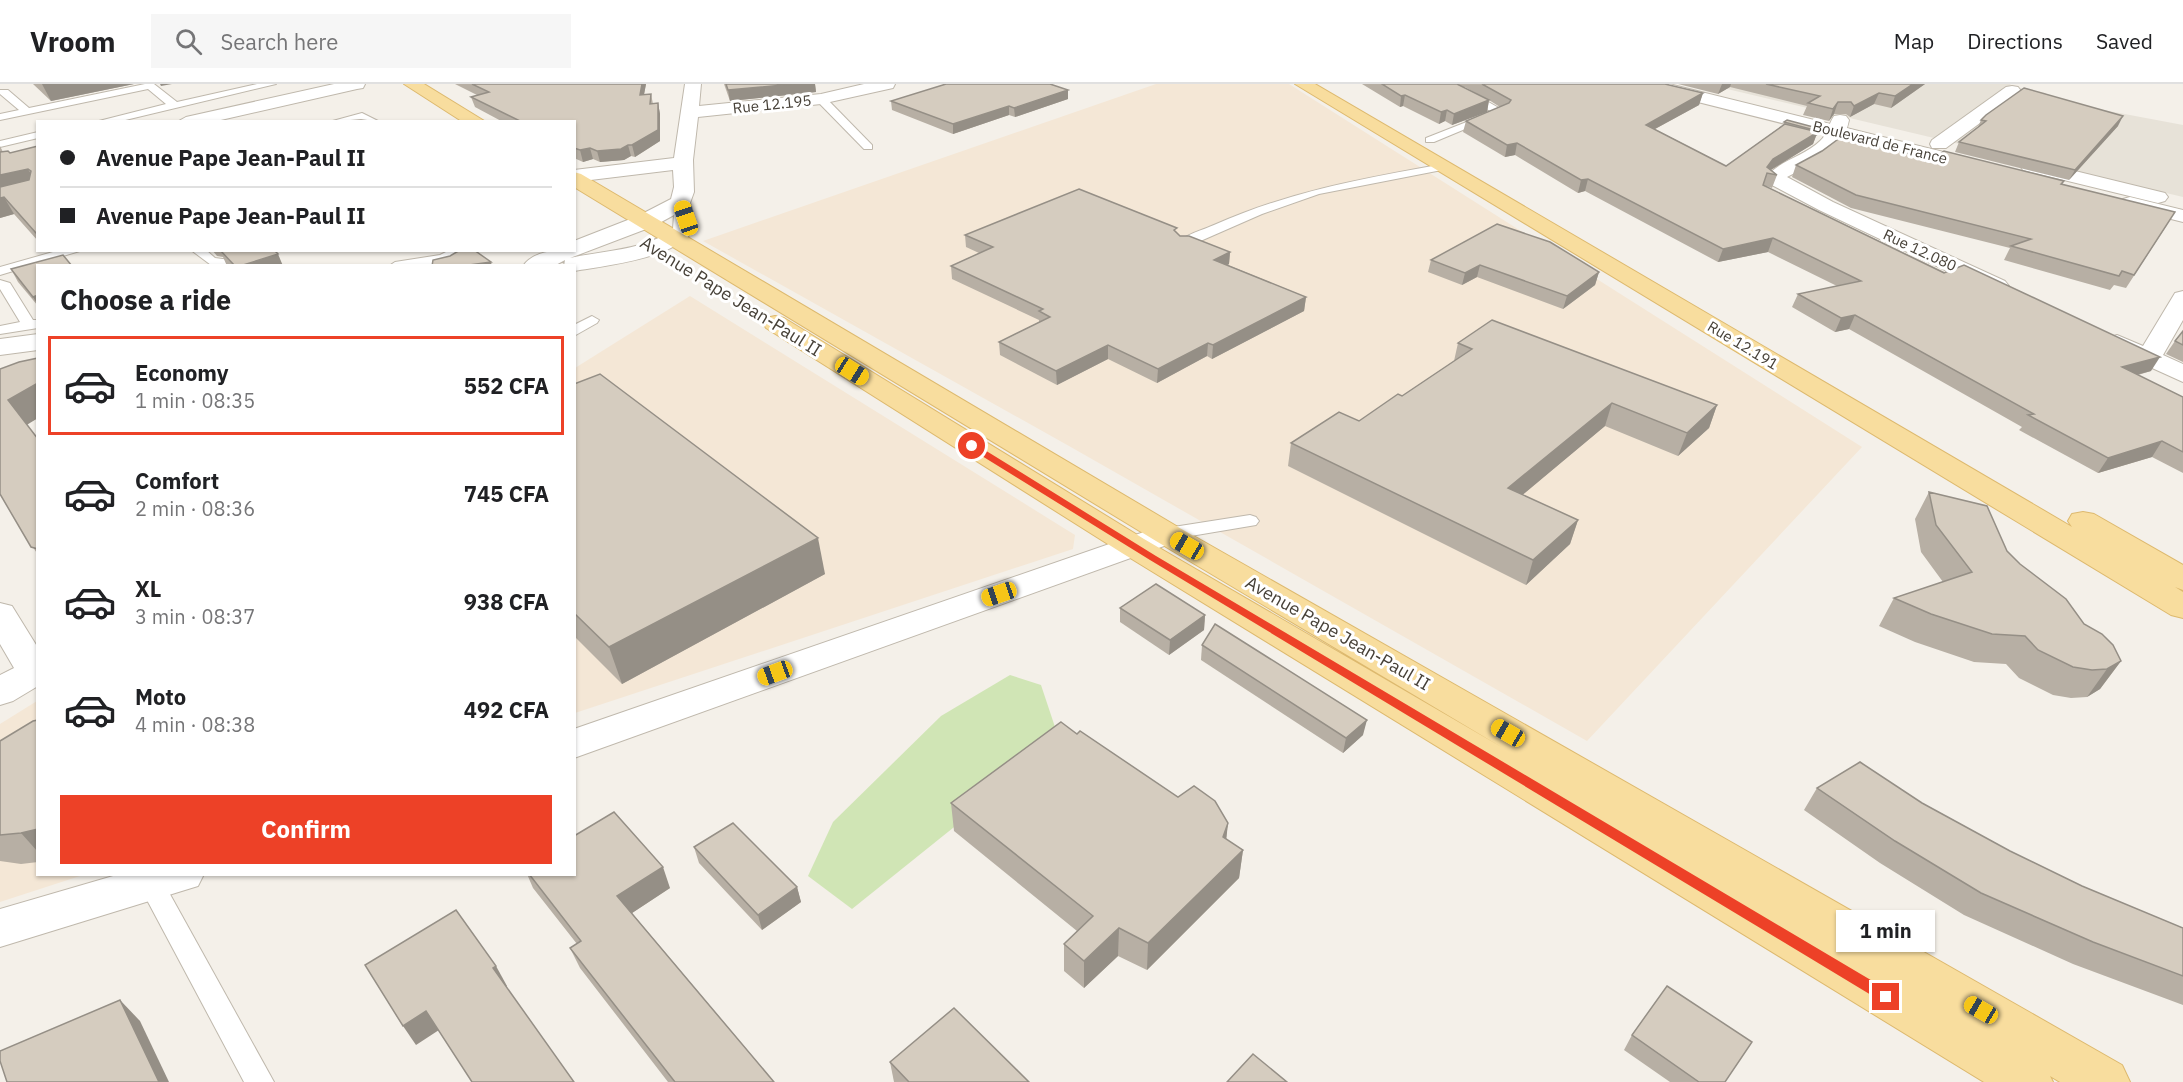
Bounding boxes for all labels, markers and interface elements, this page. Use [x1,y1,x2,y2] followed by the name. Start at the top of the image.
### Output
[151,14,571,68] search box
[30,23,115,60] text: Vroom
[172,25,205,58] icon: search
[220,27,338,56] text: Search here
[1894,27,1934,55] text: Map
[1967,27,2063,55] text: Directions
[2096,27,2153,55] text: Saved
[732,90,812,118] street label: Rue 12.195
[1811,116,1949,168] street label: Boulevard de France
[96,143,366,172] text: Avenue Pape Jean-Paul II
[672,198,700,238] car
[96,201,366,230] text: Avenue Pape Jean-Paul II
[1880,225,1960,275] street label: Rue 12.080
[636,231,826,361] street label: Avenue Pape Jean-Paul II
[60,282,231,317] text: Choose a ride
[1704,317,1782,373] street label: Rue 12.191
[832,354,872,388] car
[135,358,229,387] text: Economy
[63,359,117,413] icon: car
[464,371,549,400] text: 552 CFA
[135,387,255,414] text: 1 min · 08:35
[958,432,985,459] route start
[135,466,219,495] text: Comfort
[63,467,117,521] icon: car
[464,479,549,508] text: 745 CFA
[135,495,255,522] text: 2 min · 08:36
[1167,529,1207,563] car
[1242,571,1434,695] street label: Avenue Pape Jean-Paul II
[135,574,161,603] text: XL
[63,575,117,629] icon: car
[979,580,1019,608] car
[464,587,549,616] text: 938 CFA
[135,603,255,630] text: 3 min · 08:37
[755,658,795,688] car
[135,682,186,711] text: Moto
[63,683,117,737] icon: car
[464,695,549,724] text: 492 CFA
[135,711,255,738] text: 4 min · 08:38
[1488,716,1528,750] car
[60,795,552,864] button: Confirm
[1836,910,1936,952] callout: 1 min
[1859,917,1912,944] text: 1 min
[1872,983,1899,1010] route end
[1961,993,2001,1027] car

